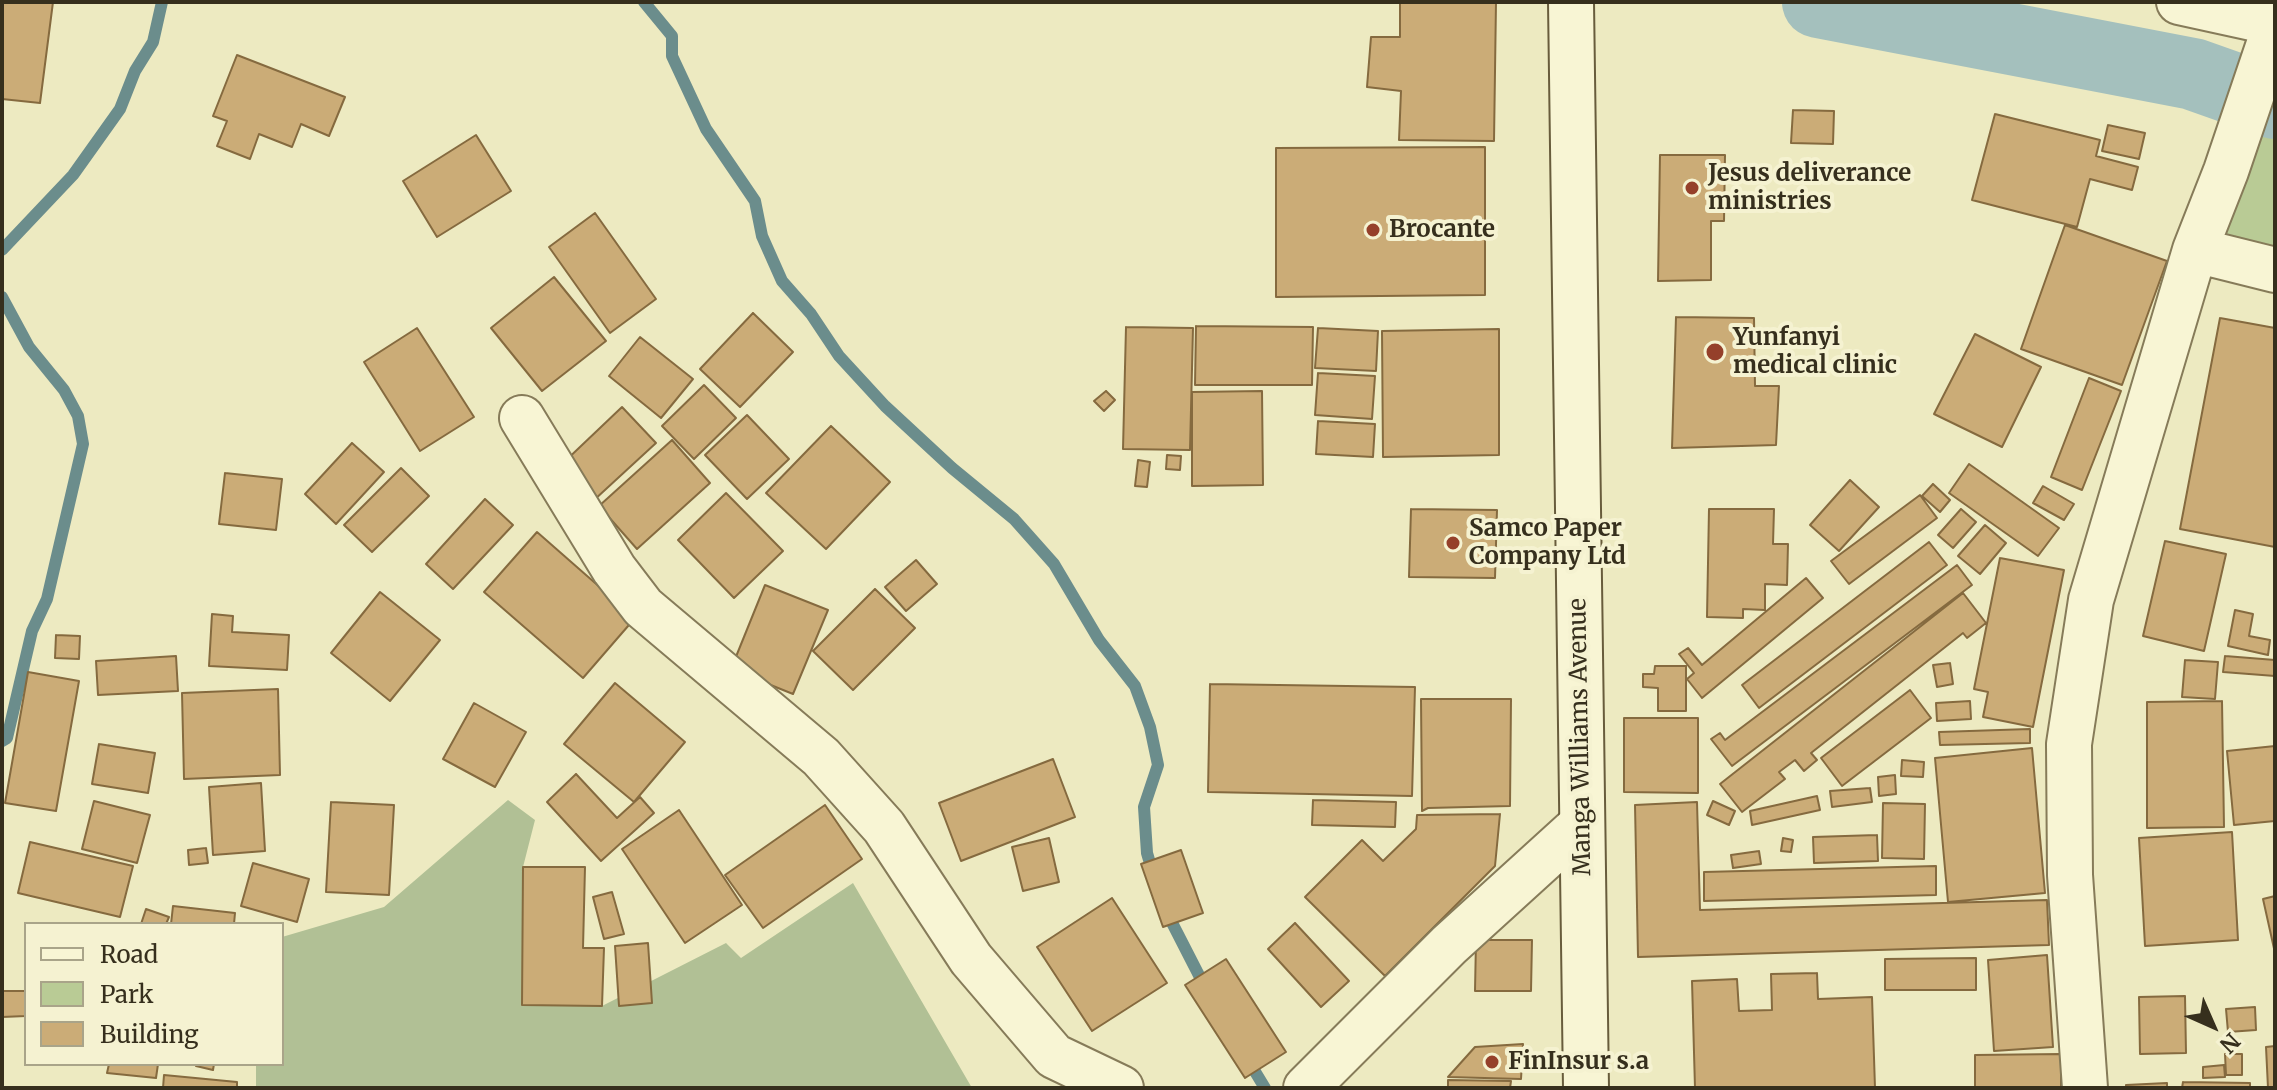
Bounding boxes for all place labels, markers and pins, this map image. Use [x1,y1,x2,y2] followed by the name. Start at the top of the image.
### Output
[1708,160,1911,216] place label: Jesus deliverance ministries
[1683,179,1701,197] marker: Jesus deliverance ministries
[1389,216,1495,244] place label: Brocante
[1364,221,1382,239] marker: Brocante
[1733,324,1897,380] place label: Yunfanyi medical clinic
[1704,341,1726,363] marker: Yunfanyi medical clinic
[1469,515,1626,571] place label: Samco Paper Company Ltd
[1444,534,1462,552] marker: Samco Paper Company Ltd
[1508,1048,1649,1076] place label: FinInsur s.a
[1483,1053,1501,1071] marker: FinInsur s.a

